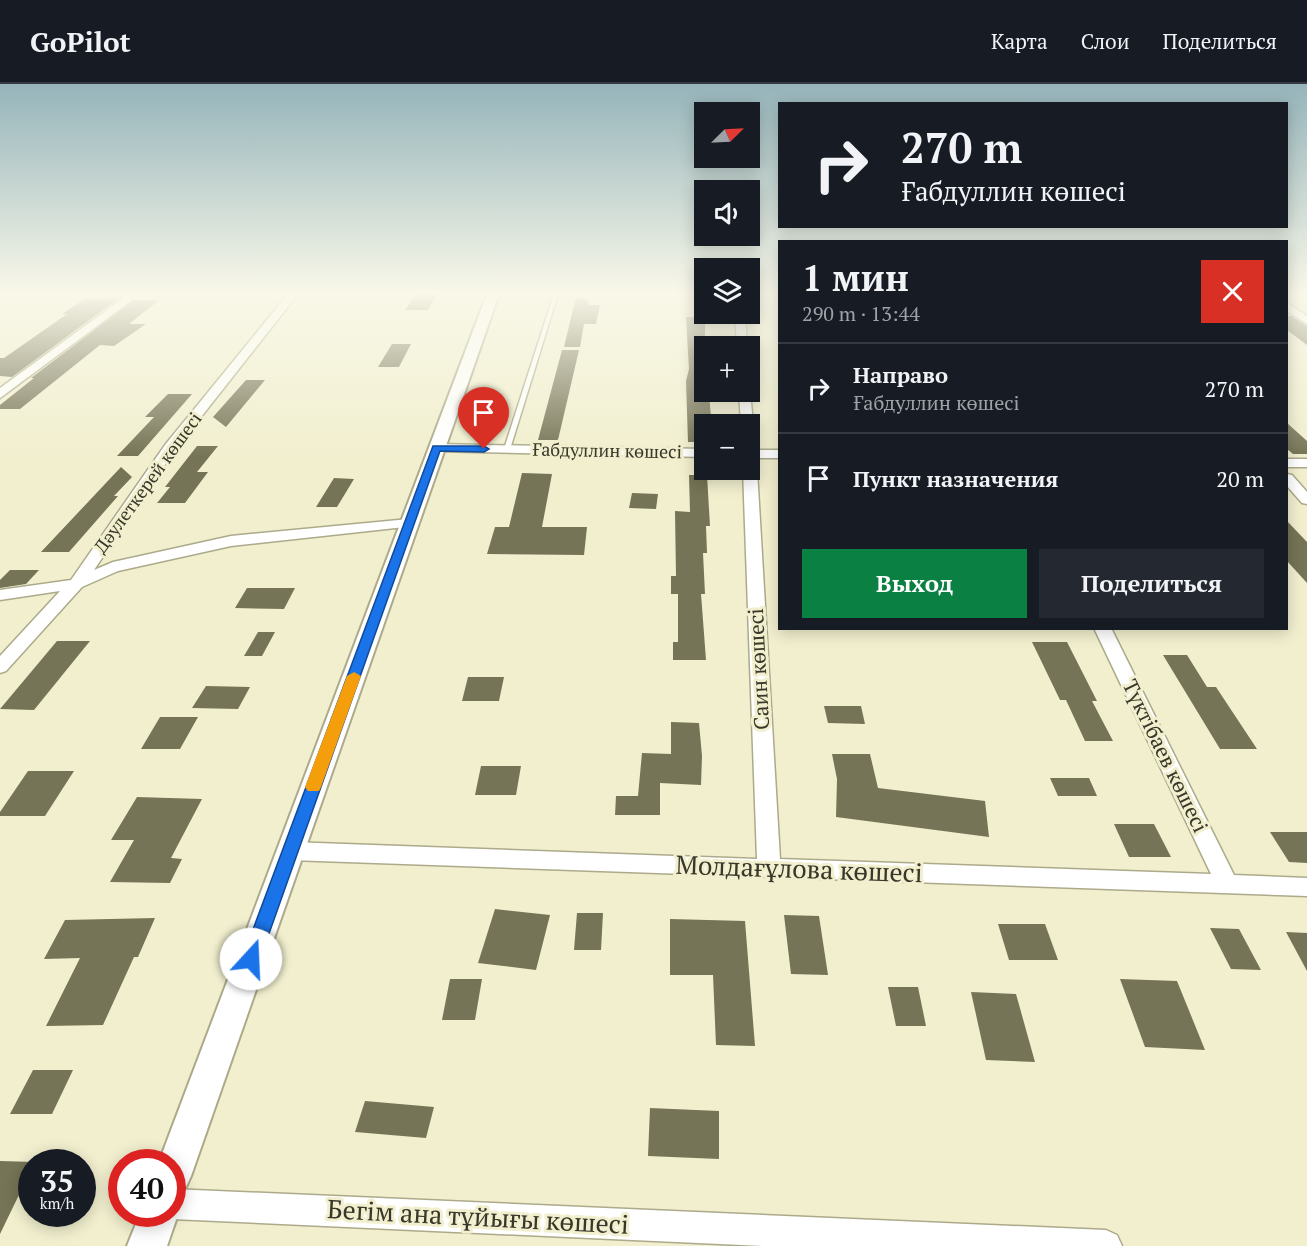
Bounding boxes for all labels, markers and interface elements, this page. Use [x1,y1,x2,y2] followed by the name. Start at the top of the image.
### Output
[30,23,131,60] text: GoPilot
[991,27,1048,55] text: Карта
[1081,27,1130,55] text: Слои
[1163,27,1277,55] text: Поделиться
[694,102,760,168] north arrow
[694,102,760,480] map controls
[901,119,1022,175] text: 270 m
[802,126,880,204] icon: right
[901,173,1126,209] text: Ғабдуллин көшесі
[694,180,760,246] button: sound
[802,254,909,301] text: 1 мин
[694,258,760,324] button: layers
[1201,260,1264,323] button: close
[802,300,920,327] text: 290 m · 13:44
[694,336,760,402] button: +
[853,360,948,389] text: Направо
[802,372,835,405] icon: right
[1204,374,1264,403] text: 270 m
[458,387,509,449] pin
[853,389,1020,416] text: Ғабдуллин көшесі
[467,396,500,429] icon: arrive
[88,407,206,558] street label: Дәулеткерей көшесі
[694,414,760,480] button: −
[532,437,682,463] street label: Ғабдуллин көшесі
[802,462,835,495] icon: arrive
[853,464,1058,493] text: Пункт назначения
[1216,464,1264,493] text: 20 m
[802,549,1027,618] button: Выход
[1039,549,1264,618] button: Поделиться
[741,607,775,731] street label: Саин көшесі
[1117,674,1215,837] street label: Түктібаев көшесі
[675,847,923,889] street label: Молдағұлова көшесі
[219,927,283,991] position arrow
[108,1149,186,1227] speed limit sign: 40
[40,1161,74,1201] text: 35
[326,1191,630,1241] street label: Бегім ана тұйығы көшесі
[40,1193,74,1213] text: km/h

